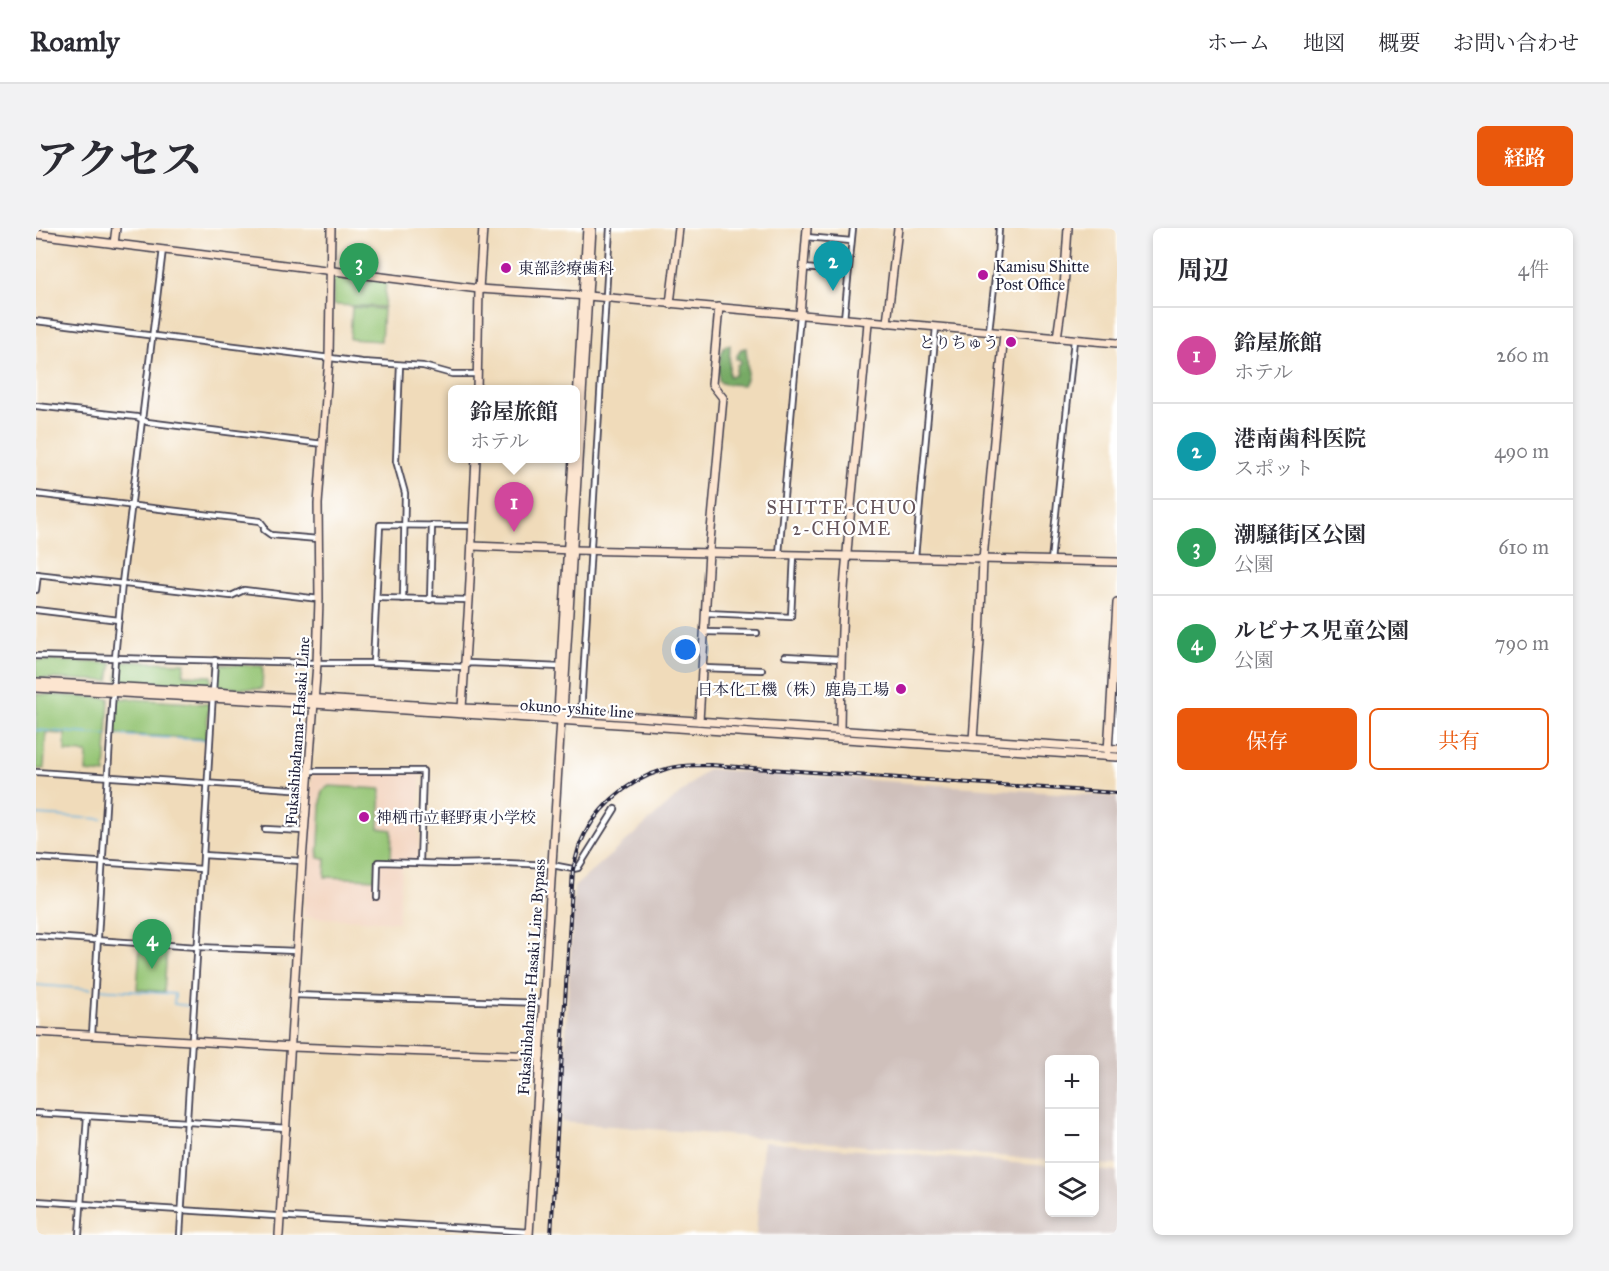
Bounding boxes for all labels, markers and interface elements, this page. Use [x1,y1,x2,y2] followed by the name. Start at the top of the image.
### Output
[30,24,119,59] text: Roamly
[1207,30,1270,56] text: ホーム
[1303,30,1345,56] text: 地図
[1378,30,1420,56] text: 概要
[1453,30,1579,56] text: お問い合わせ
[1477,126,1573,186] button: 経路
[36,134,203,186] text: アクセス
[814,242,852,291] pin: 2
[340,244,378,293] pin: 3
[1177,254,1229,286] text: 周辺
[995,257,1090,294] place label: Kamisu Shitte Post Office
[1518,257,1549,281] text: 4件
[518,259,614,278] place label: 東部診療歯科
[499,261,513,275] marker: 東部診療歯科
[976,268,990,282] marker: Kamisu Shitte Post Office
[1234,329,1322,356] text: 鈴屋旅館
[919,333,999,352] place label: とりちゅう
[1004,335,1018,349] marker: とりちゅう
[1193,343,1200,367] text: 1
[1496,343,1549,367] text: 260 m
[1234,360,1293,384] text: ホテル
[448,385,580,463] popup
[470,398,558,425] text: 鈴屋旅館
[1234,425,1366,452] text: 港南歯科医院
[470,429,529,453] text: ホテル
[1192,439,1201,463] text: 2
[1494,439,1549,463] text: 490 m
[1234,456,1314,480] text: スポット
[494,482,534,532] pin: 1
[767,497,917,540] district label: SHITTE-CHUO 2-CHOME
[1234,521,1366,548] text: 潮騒街区公園
[1193,535,1201,559] text: 3
[1498,535,1549,559] text: 610 m
[1234,552,1274,576] text: 公園
[1234,617,1409,644] text: ルピナス児童公園
[1191,631,1202,655] text: 4
[1495,631,1549,655] text: 790 m
[671,635,700,664] your location
[281,636,314,826] street label: Fukashibahama-Hasaki Line
[1234,648,1274,672] text: 公園
[697,680,889,699] place label: 日本化工機（株）鹿島工場
[894,682,908,696] marker: 日本化工機（株）鹿島工場
[520,695,635,722] street label: okuno-yshite line
[1177,708,1357,770] button: 保存
[1369,708,1549,770] button: 共有
[376,808,536,827] place label: 神栖市立軽野東小学校
[357,810,371,824] marker: 神栖市立軽野東小学校
[514,858,549,1096] street label: Fukashibahama-Hasaki Line Bypass
[132,920,172,969] pin: 4
[1045,1055,1099,1217] map controls
[1045,1055,1099,1109] button: +
[1045,1109,1099,1163] button: −
[1045,1163,1099,1217] button: layers

